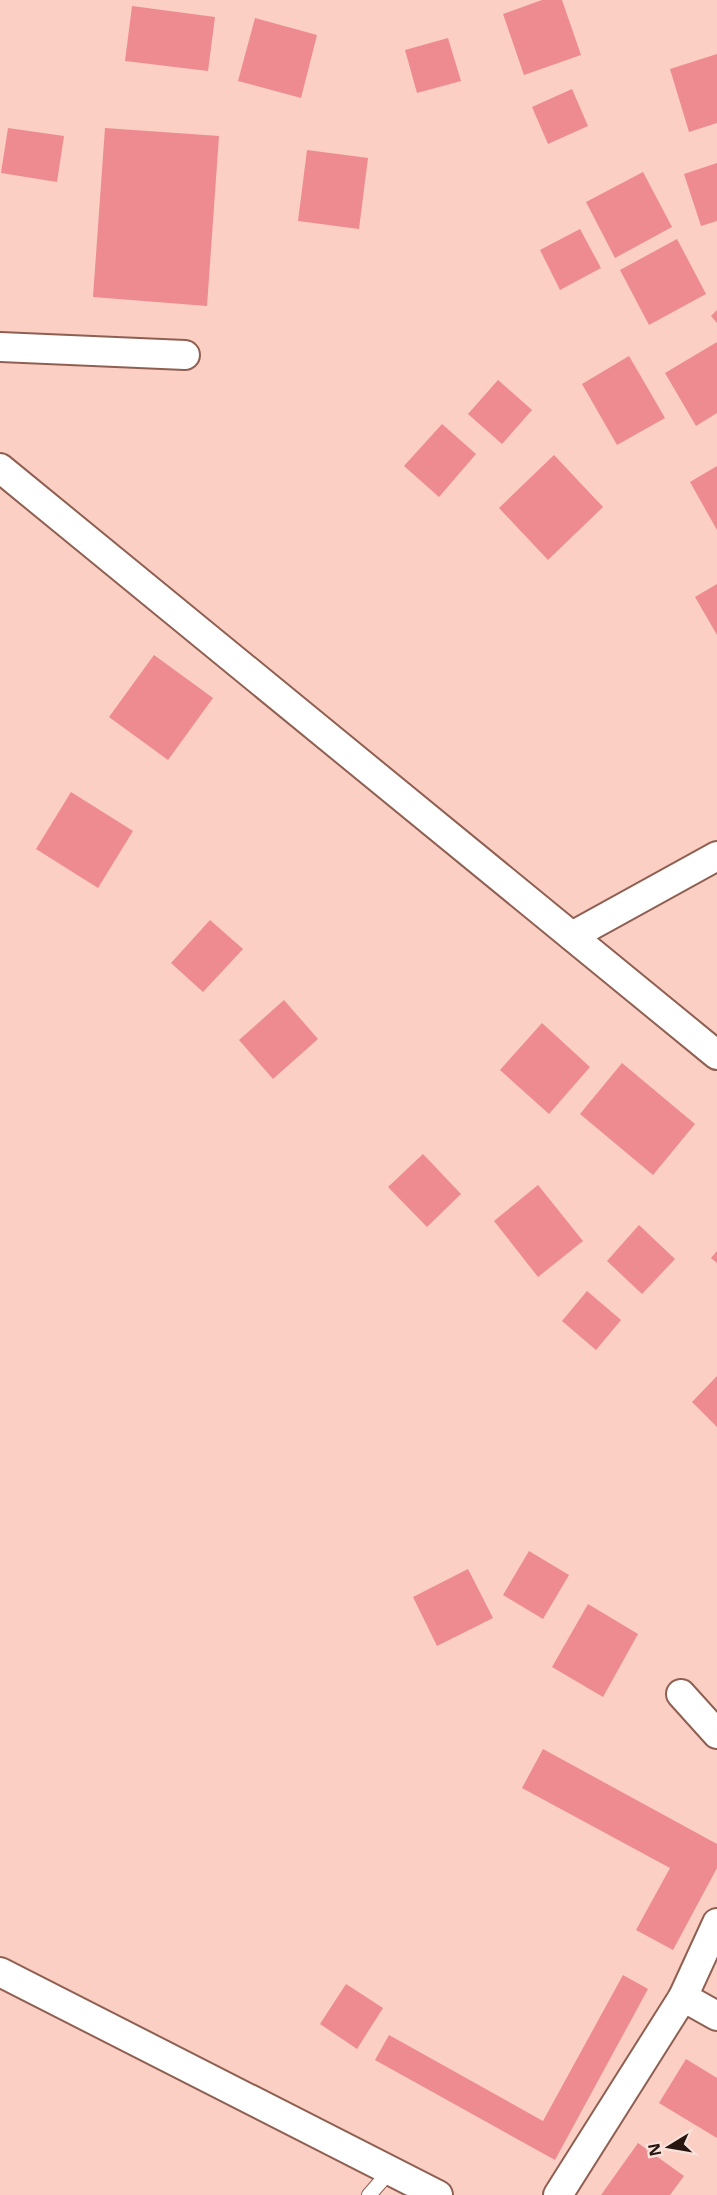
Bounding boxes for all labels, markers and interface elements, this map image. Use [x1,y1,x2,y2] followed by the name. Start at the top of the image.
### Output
[639,2117,699,2177] north arrow
[642,2141,666,2158] text: N

